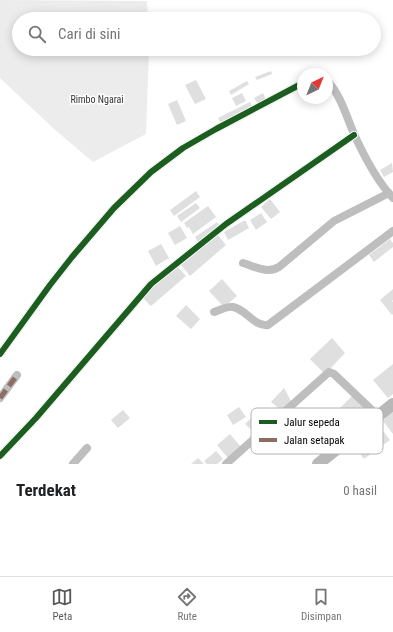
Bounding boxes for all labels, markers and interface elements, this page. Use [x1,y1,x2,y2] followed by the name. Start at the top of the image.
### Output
[12,12,381,56] search box
[26,23,48,45] icon: search
[58,25,120,43] text: Cari di sini
[297,68,333,104] north arrow
[70,94,124,105] park label: Rimbo Ngarai
[251,408,383,454] legend
[284,416,340,429] text: Jalur sepeda
[284,434,345,447] text: Jalan setapak
[16,480,76,500] text: Terdekat
[343,483,377,498] text: 0 hasil
[51,586,73,623] tab: Peta
[176,586,198,623] tab: Rute
[301,586,342,623] tab: Disimpan

